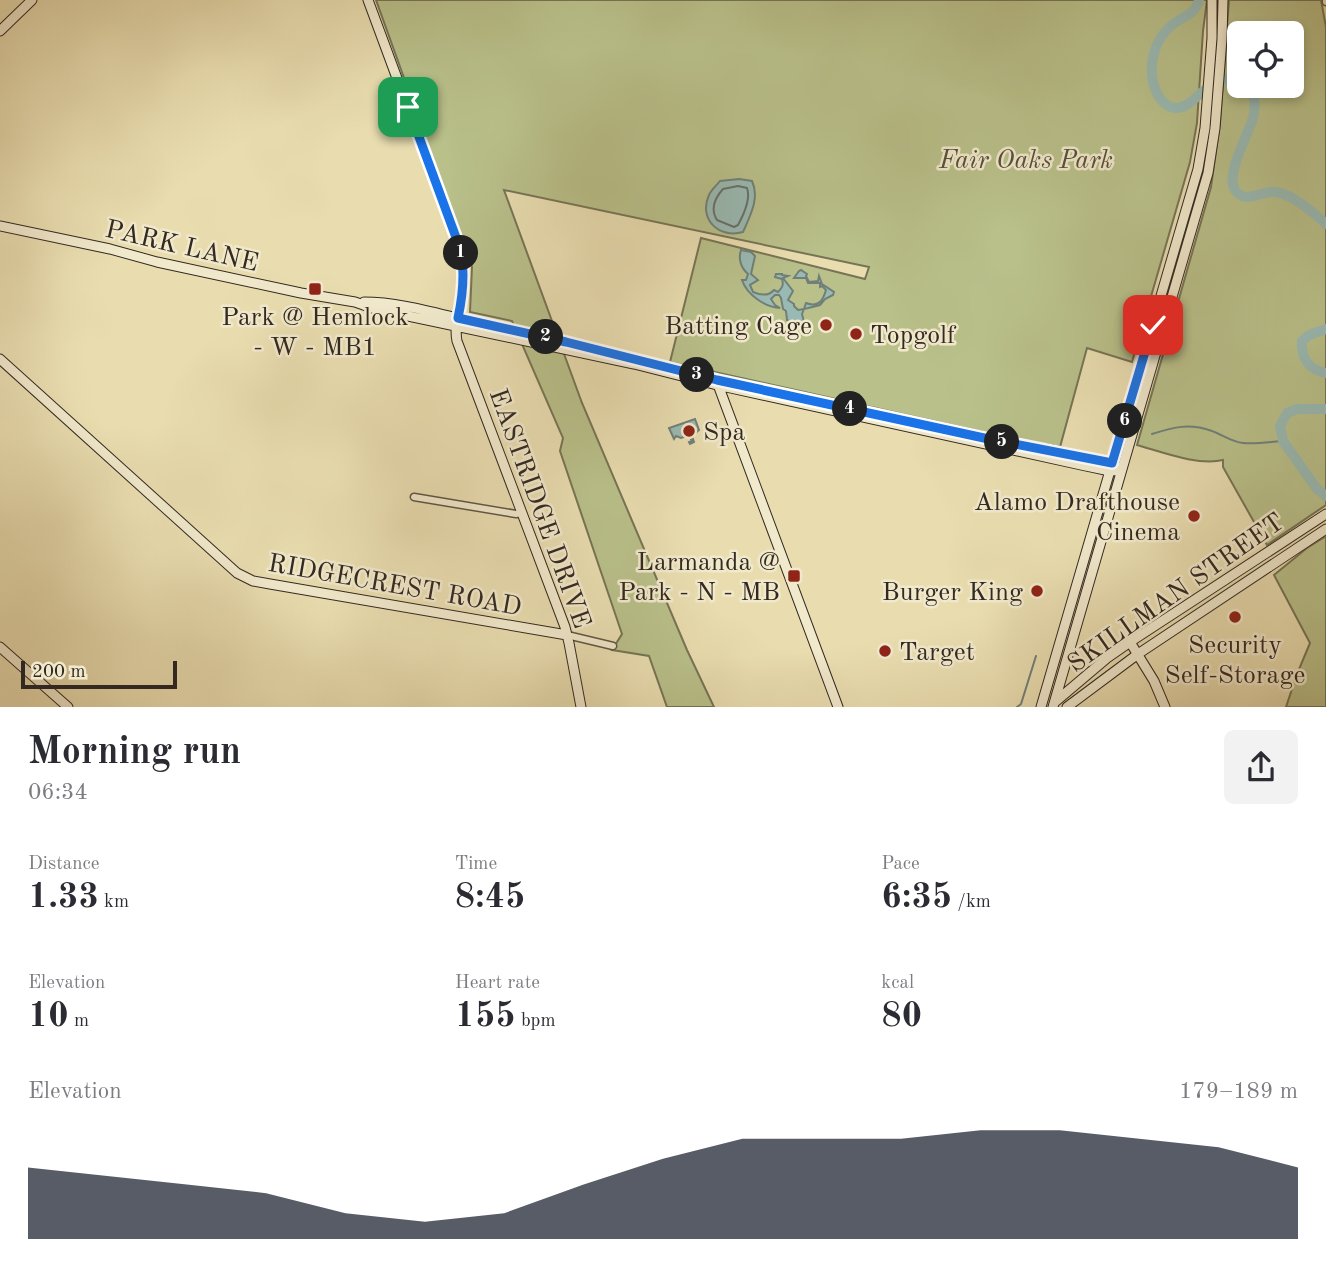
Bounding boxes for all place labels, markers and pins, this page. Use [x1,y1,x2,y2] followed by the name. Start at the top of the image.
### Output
[378,77,438,137] pin
[444,236,478,270] pin: 1
[307,281,323,297] marker: Park @ Hemlock - W - MB1
[1123,295,1183,355] pin
[221,305,409,361] place label: Park @ Hemlock - W - MB1
[664,314,812,340] place label: Batting Cage
[818,317,834,333] marker: Batting Cage
[528,320,564,354] pin: 2
[870,323,957,349] place label: Topgolf
[848,326,864,342] marker: Topgolf
[680,358,714,392] pin: 3
[832,392,868,426] pin: 4
[1108,404,1142,438] pin: 6
[703,420,746,446] place label: Spa
[681,423,697,439] marker: Spa
[984,424,1020,460] pin: 5
[974,490,1180,546] place label: Alamo Drafthouse Cinema
[1186,508,1202,524] marker: Alamo Drafthouse Cinema
[618,550,780,606] place label: Larmanda @ Park - N - MB
[786,568,802,584] marker: Larmanda @ Park - N - MB
[882,580,1023,606] place label: Burger King
[1029,583,1045,599] marker: Burger King
[1227,609,1243,625] marker: Security Self-Storage
[1165,633,1305,689] place label: Security Self-Storage
[899,640,975,666] place label: Target
[877,643,893,659] marker: Target

